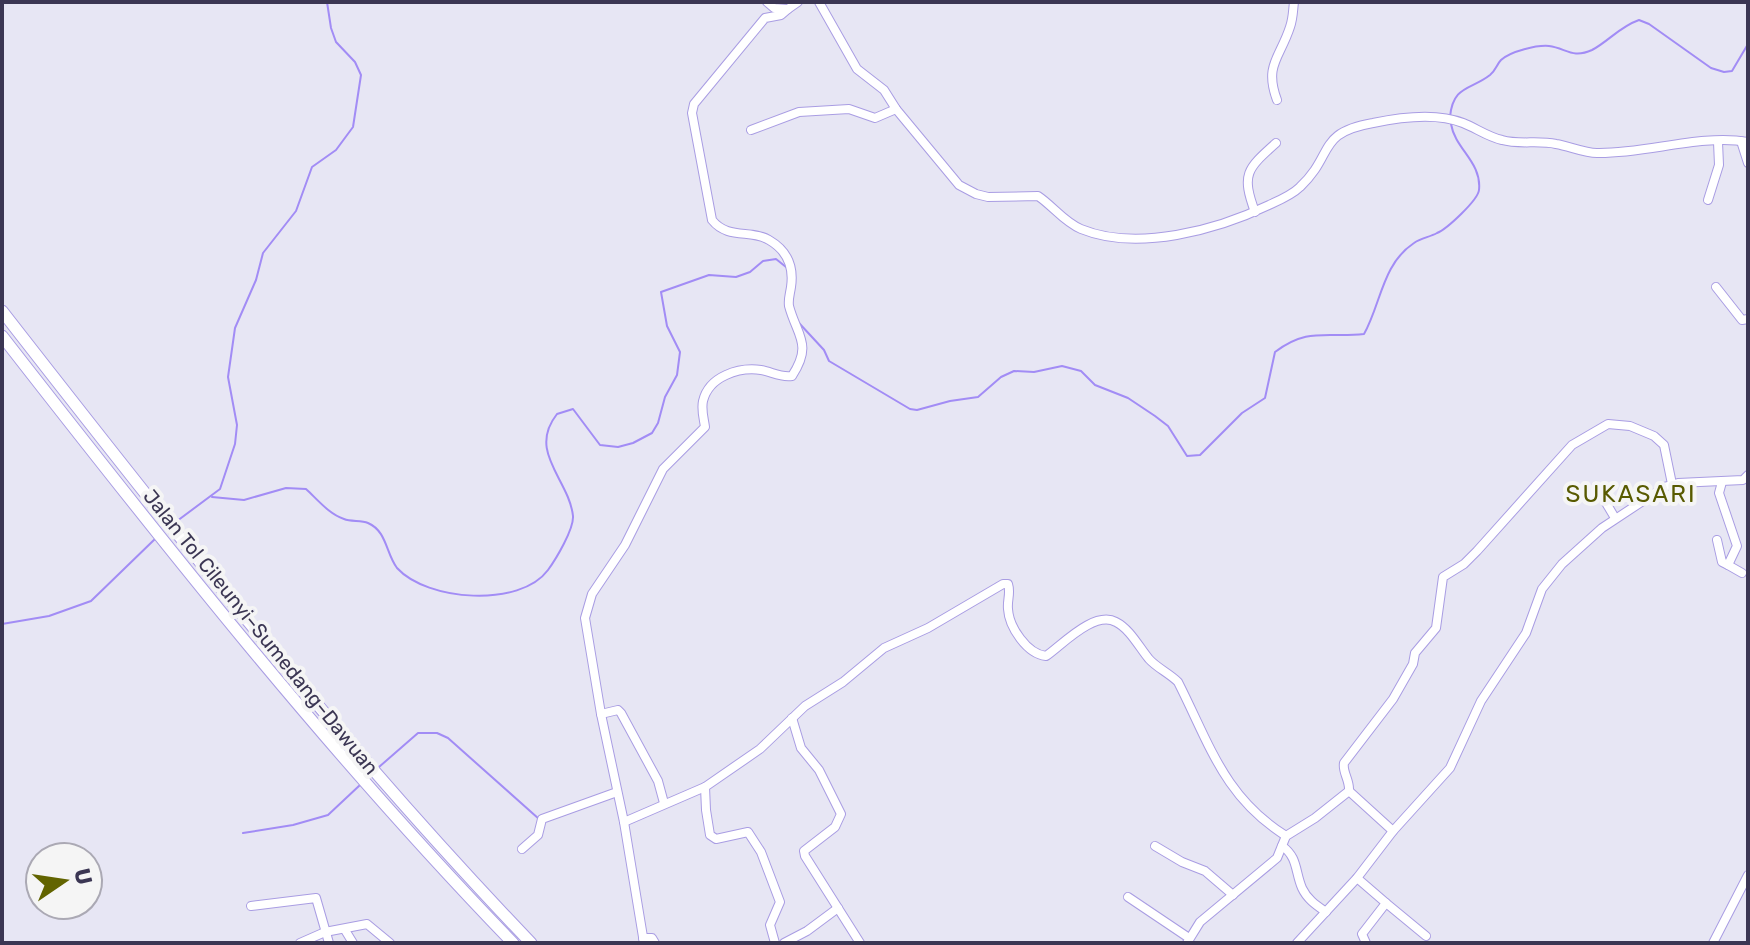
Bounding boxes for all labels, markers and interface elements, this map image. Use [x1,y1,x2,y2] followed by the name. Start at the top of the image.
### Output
[1565,480,1697,508] district label: SUKASARI
[138,485,384,779] street label: Jalan Tol Cileunyi–Sumedang–Dawuan
[24,841,104,921] north arrow
[68,866,98,887] text: U

